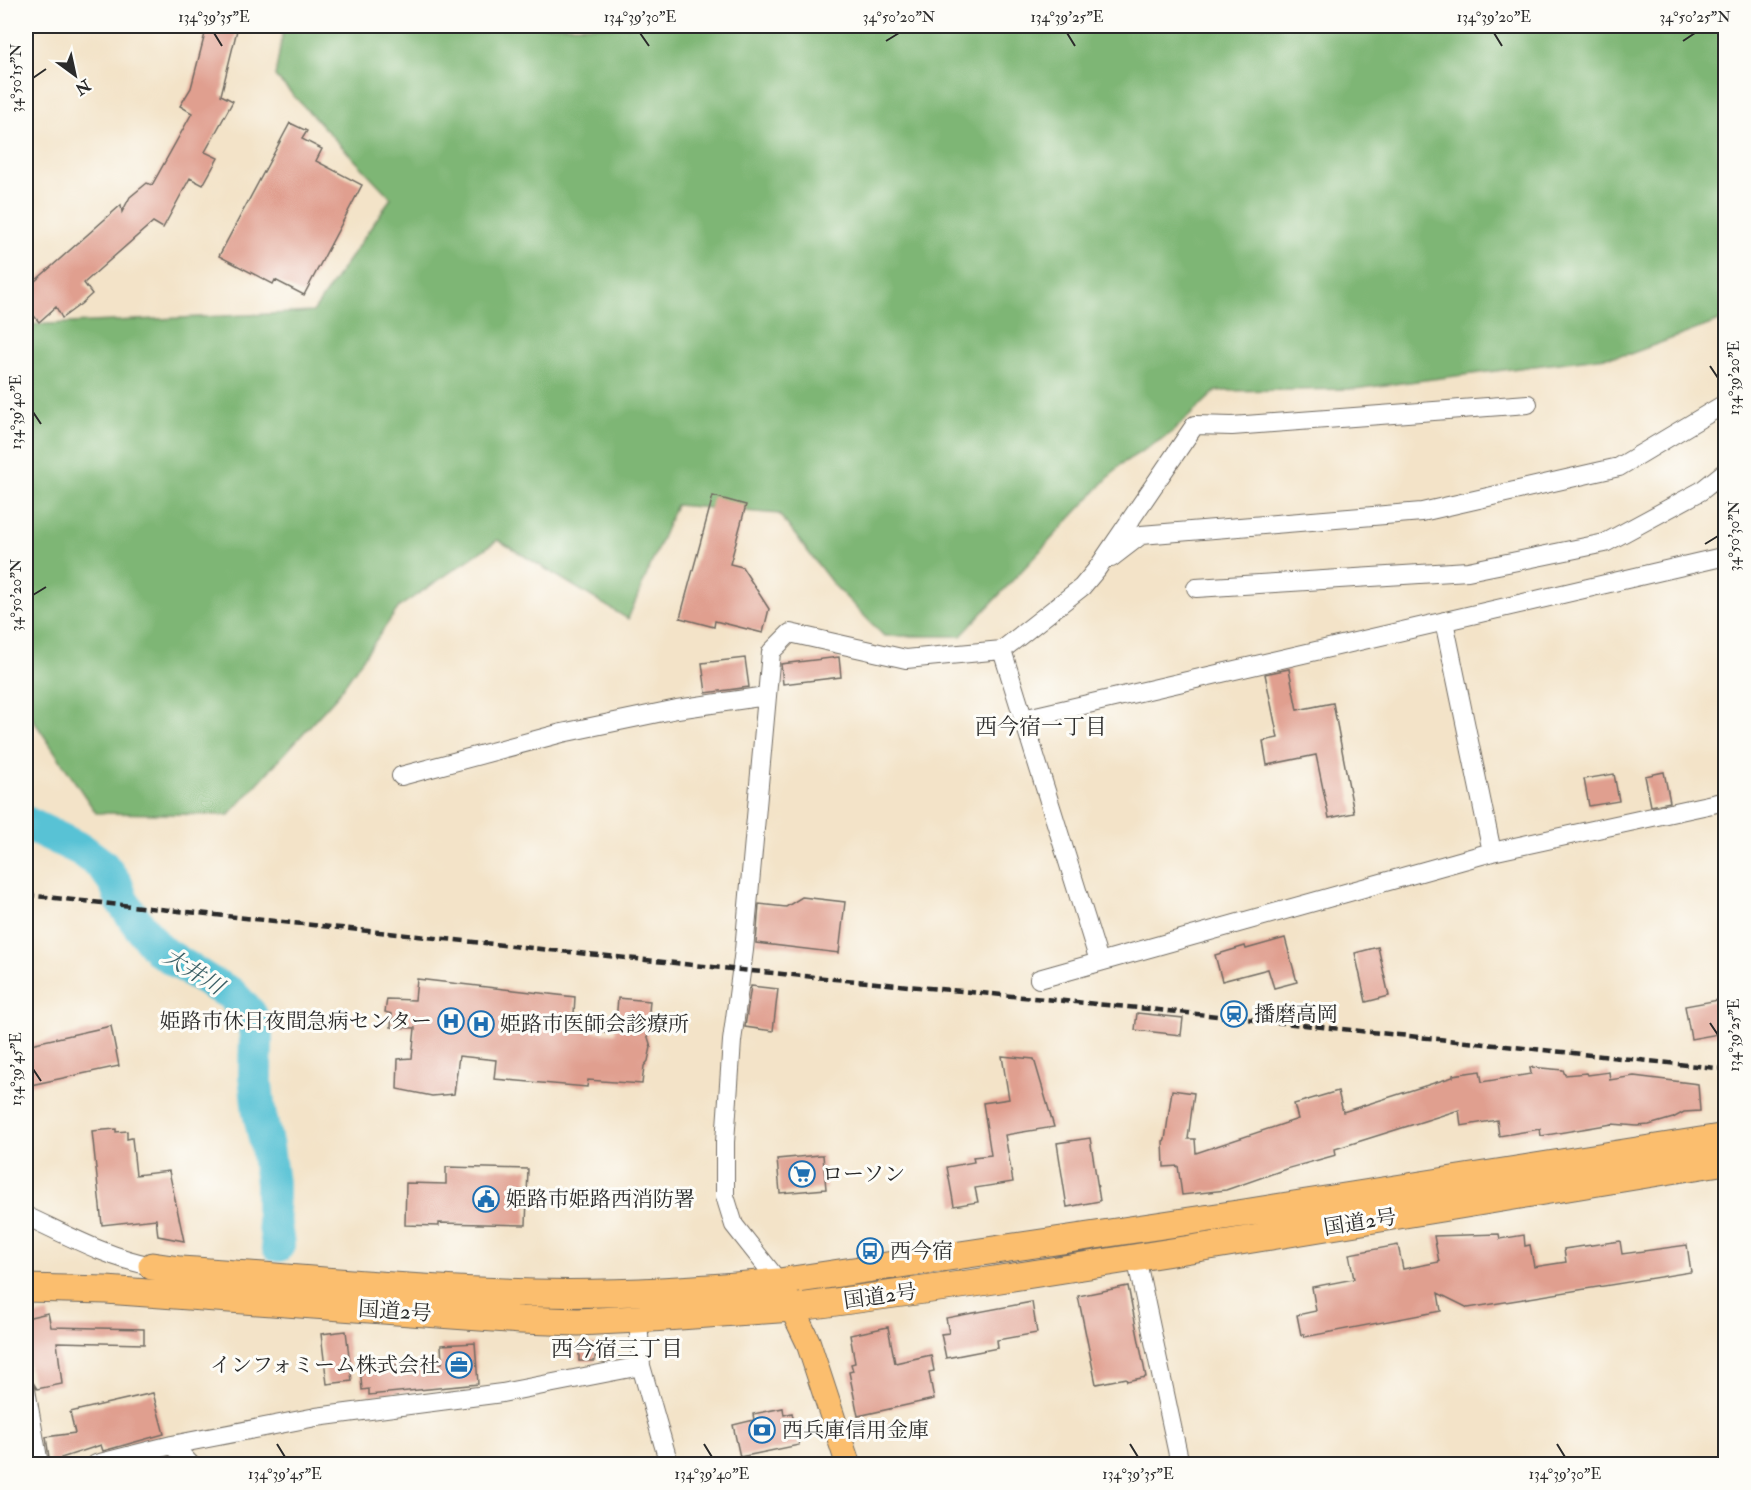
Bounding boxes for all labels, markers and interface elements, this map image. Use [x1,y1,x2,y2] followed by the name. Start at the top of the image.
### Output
[178,8,250,27] text: 134°39'35"E
[604,8,676,27] text: 134°39'30"E
[863,8,936,27] text: 34°50'20"N
[1030,8,1104,27] text: 134°39'25"E
[1457,8,1531,27] text: 134°39'20"E
[1659,8,1731,27] text: 34°50'25"N
[7,43,26,112] text: 34°50'15"N
[45,45,105,105] north arrow
[71,74,95,99] text: N
[1725,341,1744,415] text: 134°39'20"E
[7,374,26,449] text: 134°39'40"E
[1725,500,1744,571] text: 34°50'30"N
[7,558,26,631] text: 34°50'20"N
[975,713,1107,741] district label: 西今宿一丁目
[158,942,231,1002] water label: 大井川
[1725,998,1744,1072] text: 134°39'25"E
[1219,999,1249,1029] station icon: 播磨高岡
[1254,1001,1338,1028] place label: 播磨高岡
[436,1006,466,1036] hospital icon: 姫路市休日夜間急病センター
[160,1008,432,1035] place label: 姫路市休日夜間急病センター
[466,1009,496,1039] hospital icon: 姫路市医師会診療所
[500,1011,689,1038] place label: 姫路市医師会診療所
[7,1032,26,1106] text: 134°39'45"E
[787,1159,817,1189] supermarket icon: ローソン
[822,1161,905,1188] place label: ローソン
[471,1184,501,1214] public building icon: 姫路市姫路西消防署
[506,1186,695,1213] place label: 姫路市姫路西消防署
[1322,1203,1399,1242] street label: 国道2号
[855,1236,885,1266] bus stop icon: 西今宿
[890,1238,953,1265] place label: 西今宿
[842,1278,918,1315] street label: 国道2号
[357,1295,433,1328] street label: 国道2号
[551,1335,683,1363] district label: 西今宿三丁目
[444,1350,474,1380] office icon: インフォミーム株式会社
[210,1352,440,1379] place label: インフォミーム株式会社
[747,1415,777,1445] bank icon: 西兵庫信用金庫
[782,1417,929,1444] place label: 西兵庫信用金庫
[248,1465,322,1484] text: 134°39'45"E
[675,1465,750,1484] text: 134°39'40"E
[1102,1465,1174,1484] text: 134°39'35"E
[1529,1465,1601,1484] text: 134°39'30"E

